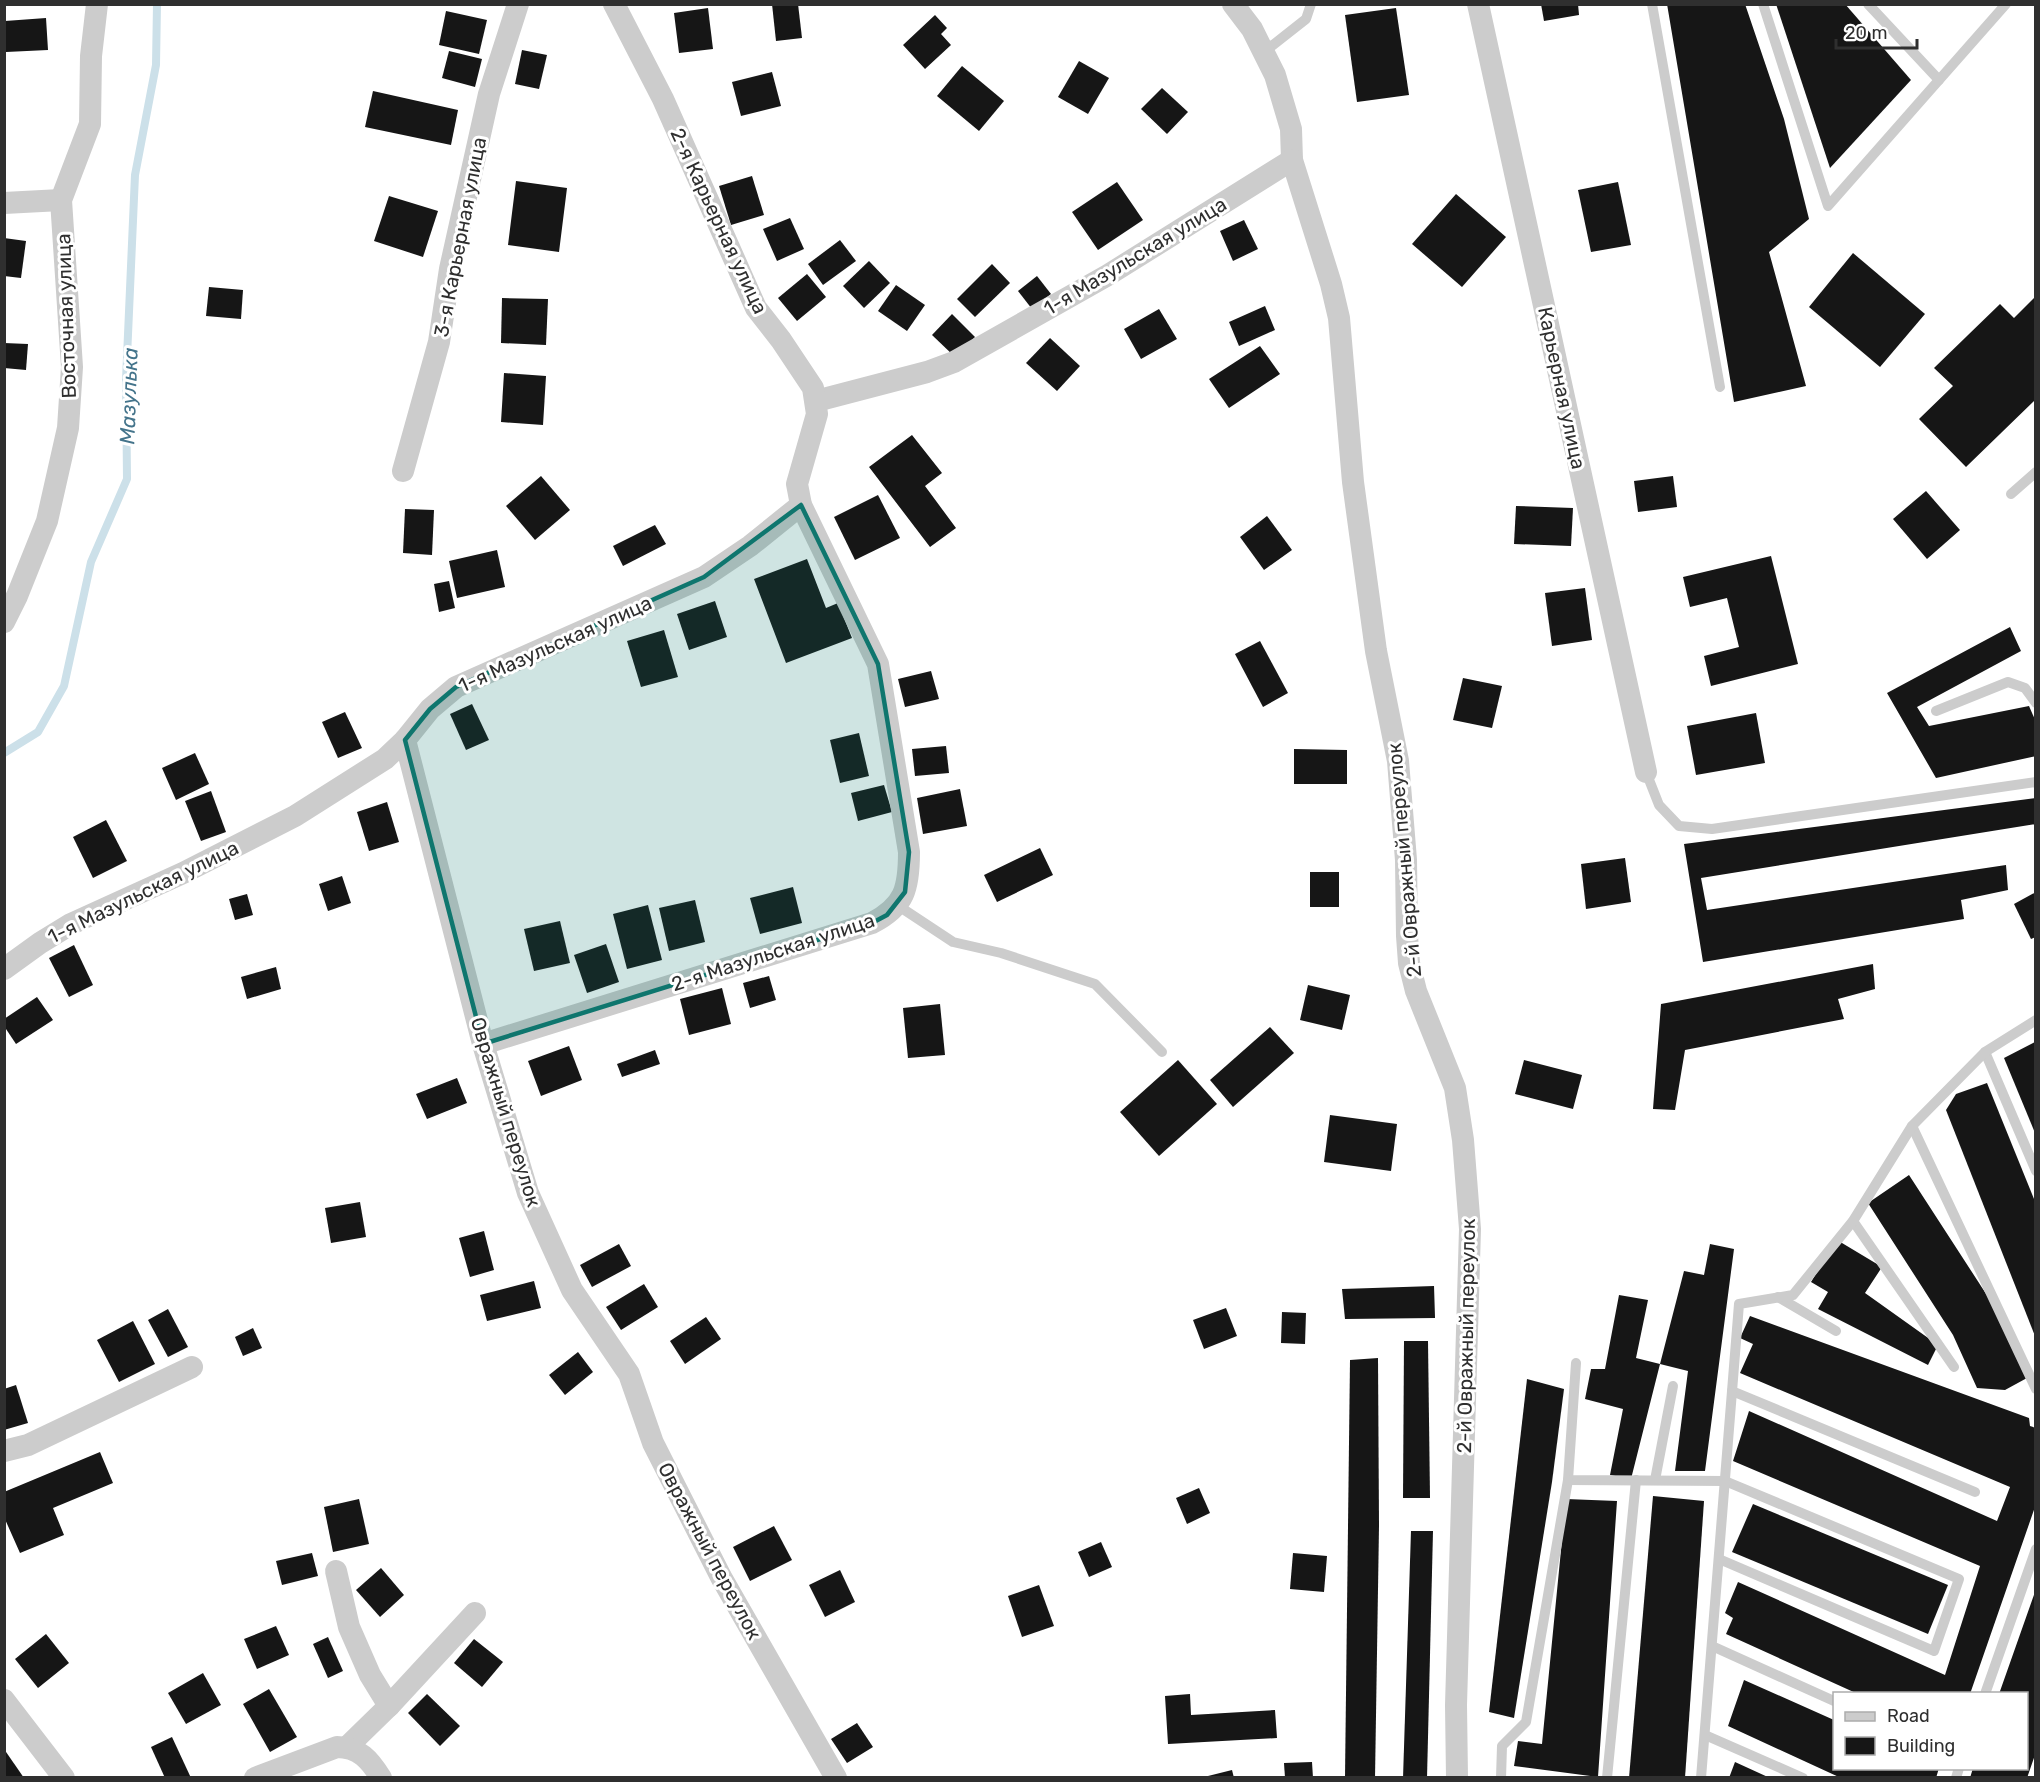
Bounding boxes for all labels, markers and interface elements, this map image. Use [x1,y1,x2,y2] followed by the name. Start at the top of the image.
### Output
[1836,12,1917,50] scale bar
[1845,22,1887,44] text: 20 m
[665,124,773,318] street label: 2-я Карьерная улица
[429,135,491,339] street label: 3-я Карьерная улица
[1039,192,1231,320] street label: 1-я Мазульская улица
[51,233,81,399] street label: Восточная улица
[1533,305,1591,471] street label: Карьерная улица
[114,347,143,445] water label: Мазулька
[455,590,655,698] street label: 1-я Мазульская улица
[1382,742,1426,978] street label: 2-й Овражный переулок
[44,835,242,949] street label: 1-я Мазульская улица
[668,908,878,996] street label: 2-я Мазульская улица
[466,1014,546,1210] street label: Овражный переулок
[1452,1218,1480,1454] street label: 2-й Овражный переулок
[653,1458,767,1644] street label: Овражный переулок
[1833,1692,2028,1770] legend
[1887,1705,1930,1727] text: Road
[1887,1735,1955,1757] text: Building

